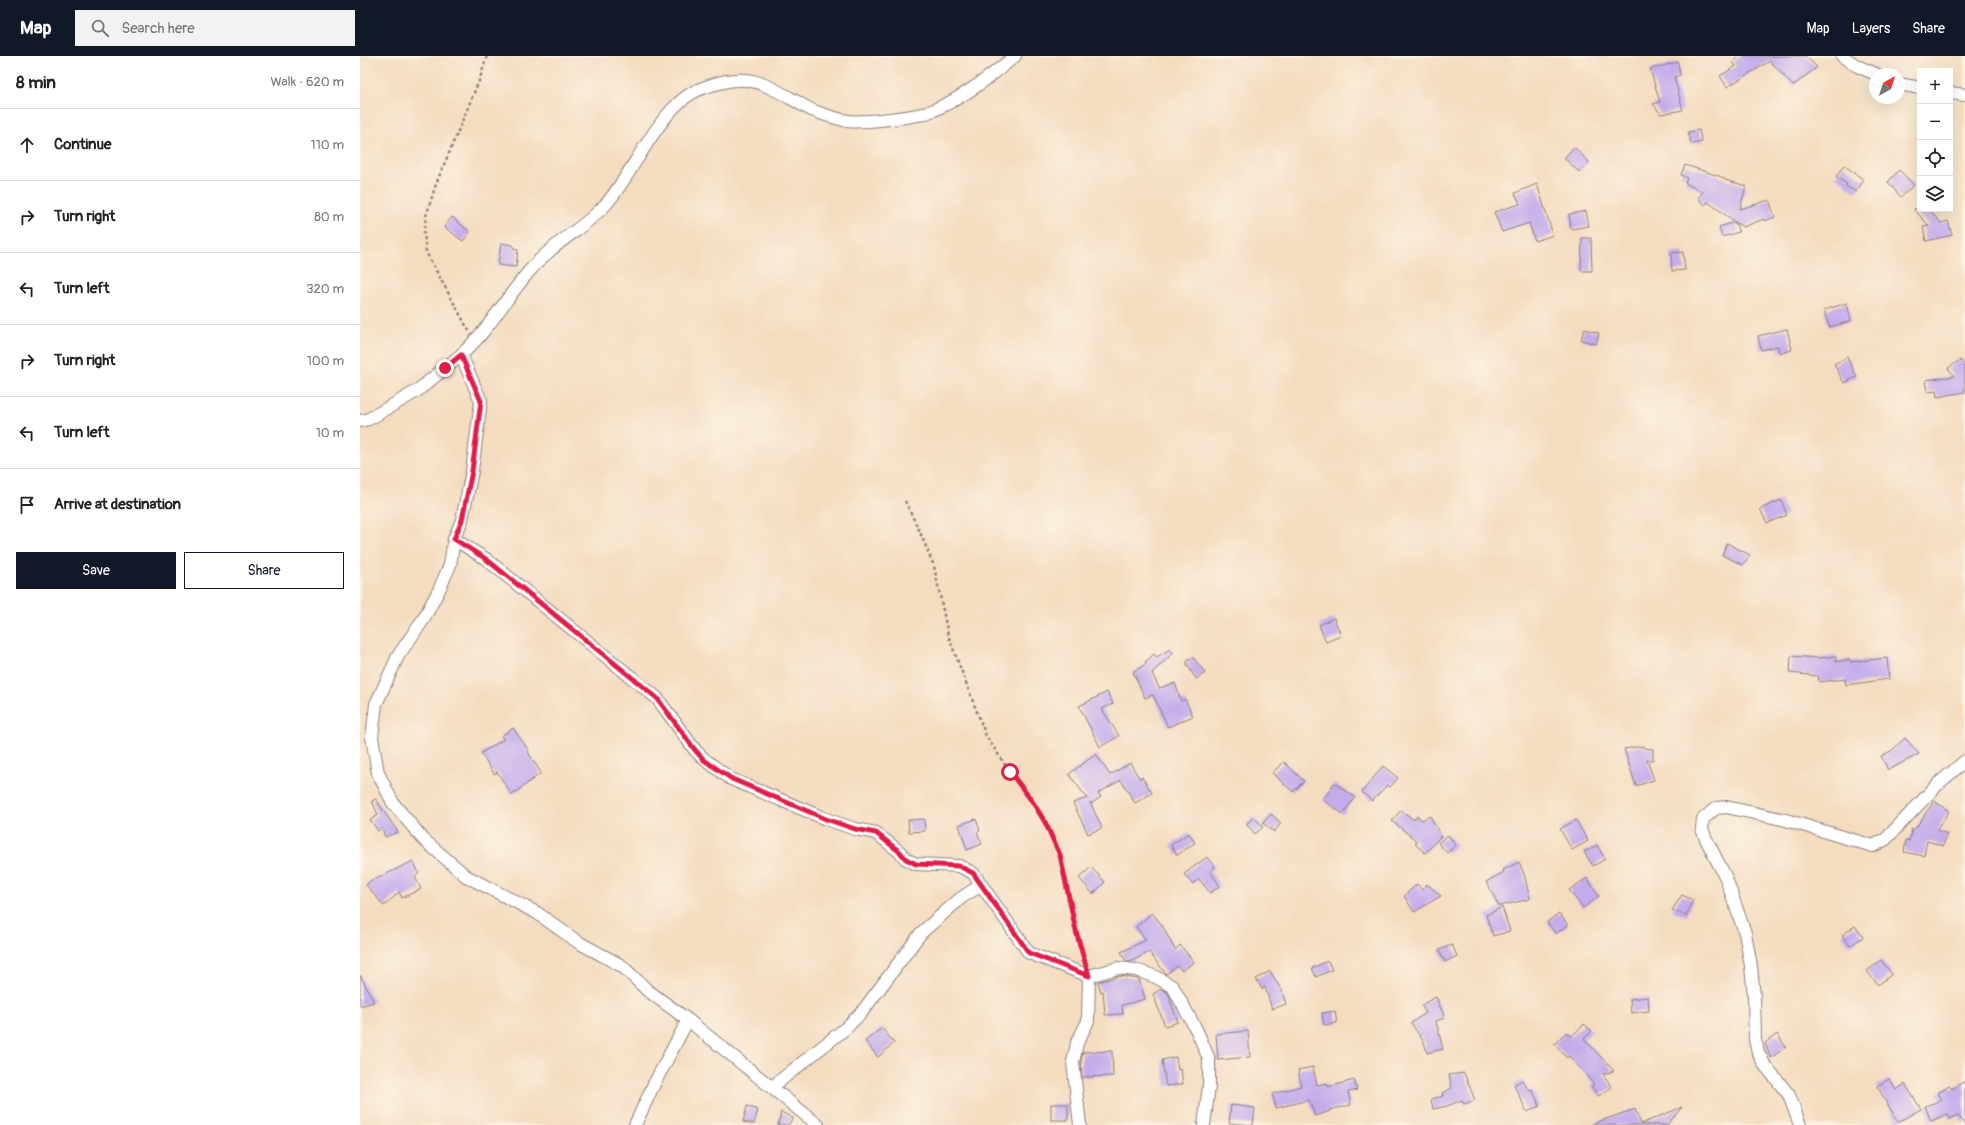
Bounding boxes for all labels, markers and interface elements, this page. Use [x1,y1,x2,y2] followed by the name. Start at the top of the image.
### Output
[75,10,355,46] search box
[20,16,51,40] text: Map
[89,17,111,39] icon: search
[121,19,195,38] text: Search here
[1807,20,1830,37] text: Map
[1852,20,1890,37] text: Layers
[1912,20,1945,37] text: Share
[1869,68,1905,104] north arrow
[1917,68,1953,212] map controls
[1917,68,1953,104] button: +
[16,72,56,93] text: 8 min
[270,74,344,90] text: Walk · 620 m
[1917,104,1953,140] button: −
[16,134,38,156] icon: ahead
[54,135,112,154] text: Continue
[311,137,344,153] text: 110 m
[1917,140,1953,176] button: locate
[1917,176,1953,212] button: layers
[16,206,38,228] icon: right
[54,207,115,226] text: Turn right
[314,209,344,225] text: 80 m
[16,278,38,300] icon: left
[54,279,110,298] text: Turn left
[306,281,344,297] text: 320 m
[16,350,38,372] icon: right
[54,351,115,370] text: Turn right
[307,353,344,369] text: 100 m
[436,359,454,377] route end
[16,422,38,444] icon: left
[54,423,110,442] text: Turn left
[316,425,344,441] text: 10 m
[16,494,38,516] icon: arrive
[54,495,181,514] text: Arrive at destination
[16,552,176,589] button: Save
[184,552,344,589] button: Share
[1001,763,1019,781] route start

